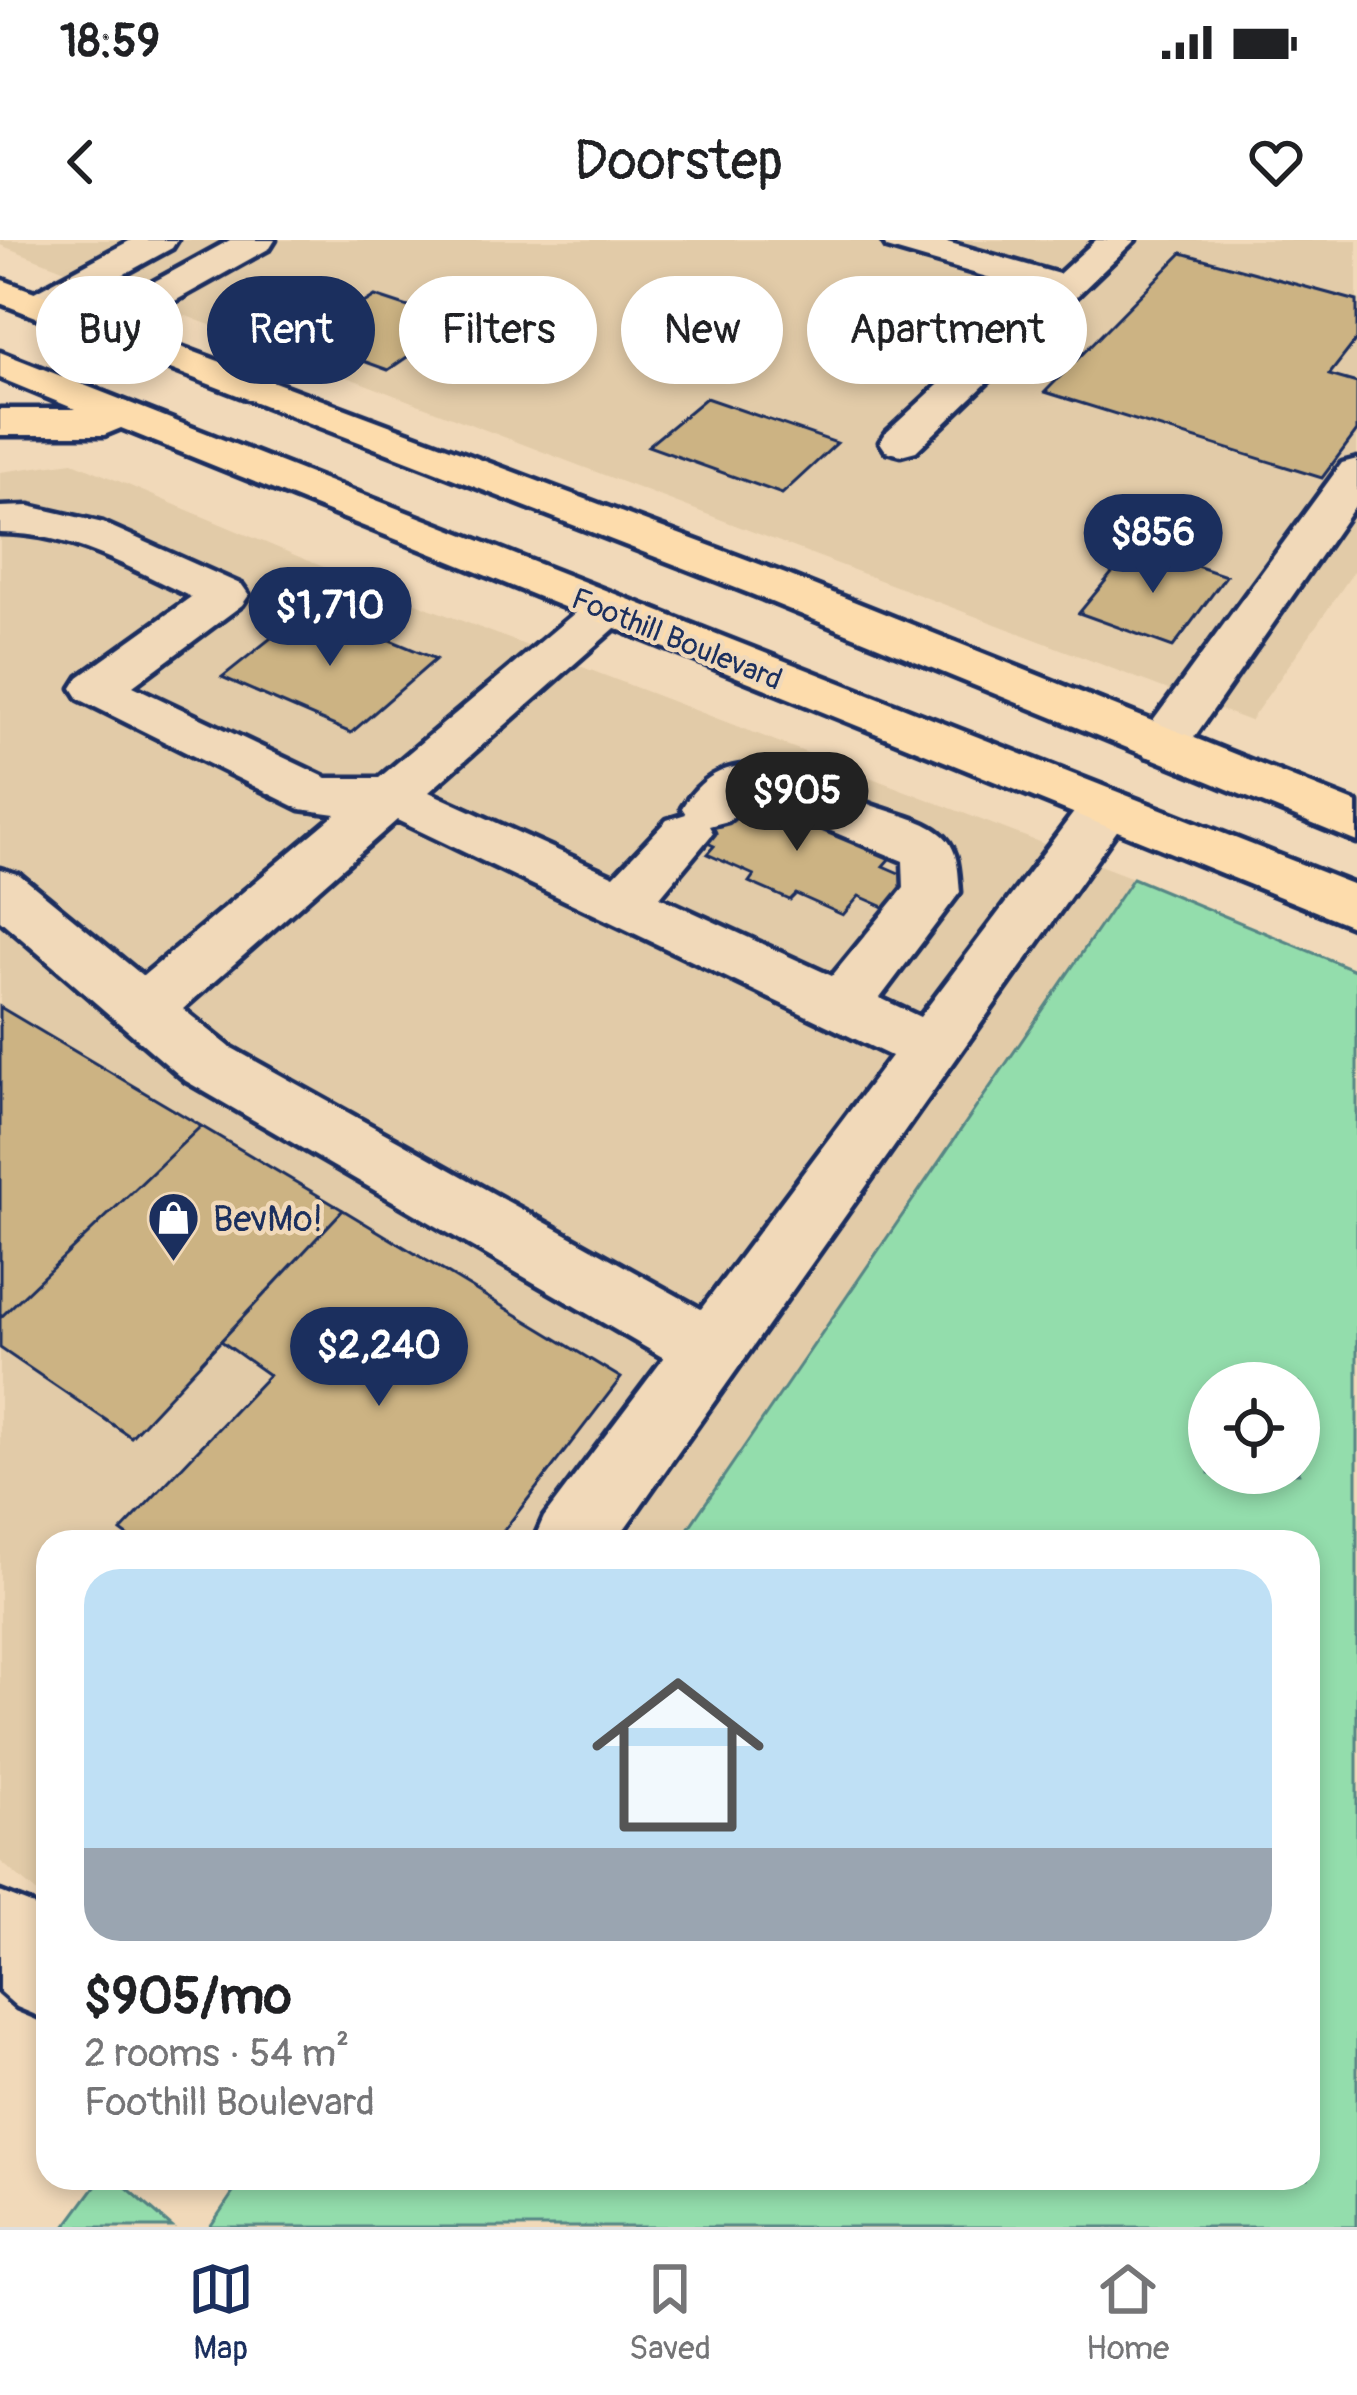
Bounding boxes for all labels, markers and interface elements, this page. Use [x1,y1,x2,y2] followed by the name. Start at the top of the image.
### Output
[60,14,160,70] text: 18:59
[574,128,783,196] text: Doorstep
[48,129,114,195] icon: back
[1243,129,1309,195] icon: heart
[36,276,183,384] chip: Buy
[207,276,375,384] chip: Rent
[399,276,597,384] chip: Filters
[621,276,783,384] chip: New
[807,276,1087,384] chip: Apartment
[1082,494,1224,596] pin: $856
[1111,508,1195,557] text: $856
[232,567,428,669] pin: $1,710
[566,580,787,699] street label: Foothill Boulevard
[276,581,384,630] text: $1,710
[726,752,868,854] pin: $905
[753,766,842,815] text: $905
[146,1190,202,1264] shop icon: BevMo!
[213,1197,323,1242] place label: BevMo!
[281,1307,477,1409] pin: $2,240
[317,1321,441,1370] text: $2,240
[1188,1362,1320,1494] map controls
[1188,1362,1320,1494] button: locate
[570,1647,786,1863] icon: home
[84,1965,291,2029] text: $905/mo
[84,2029,349,2078] text: 2 rooms · 54 m²
[84,2078,375,2127] text: Foothill Boulevard
[188,2256,254,2369] tab: Map
[629,2256,711,2369] tab: Saved
[1086,2256,1169,2369] tab: Home

